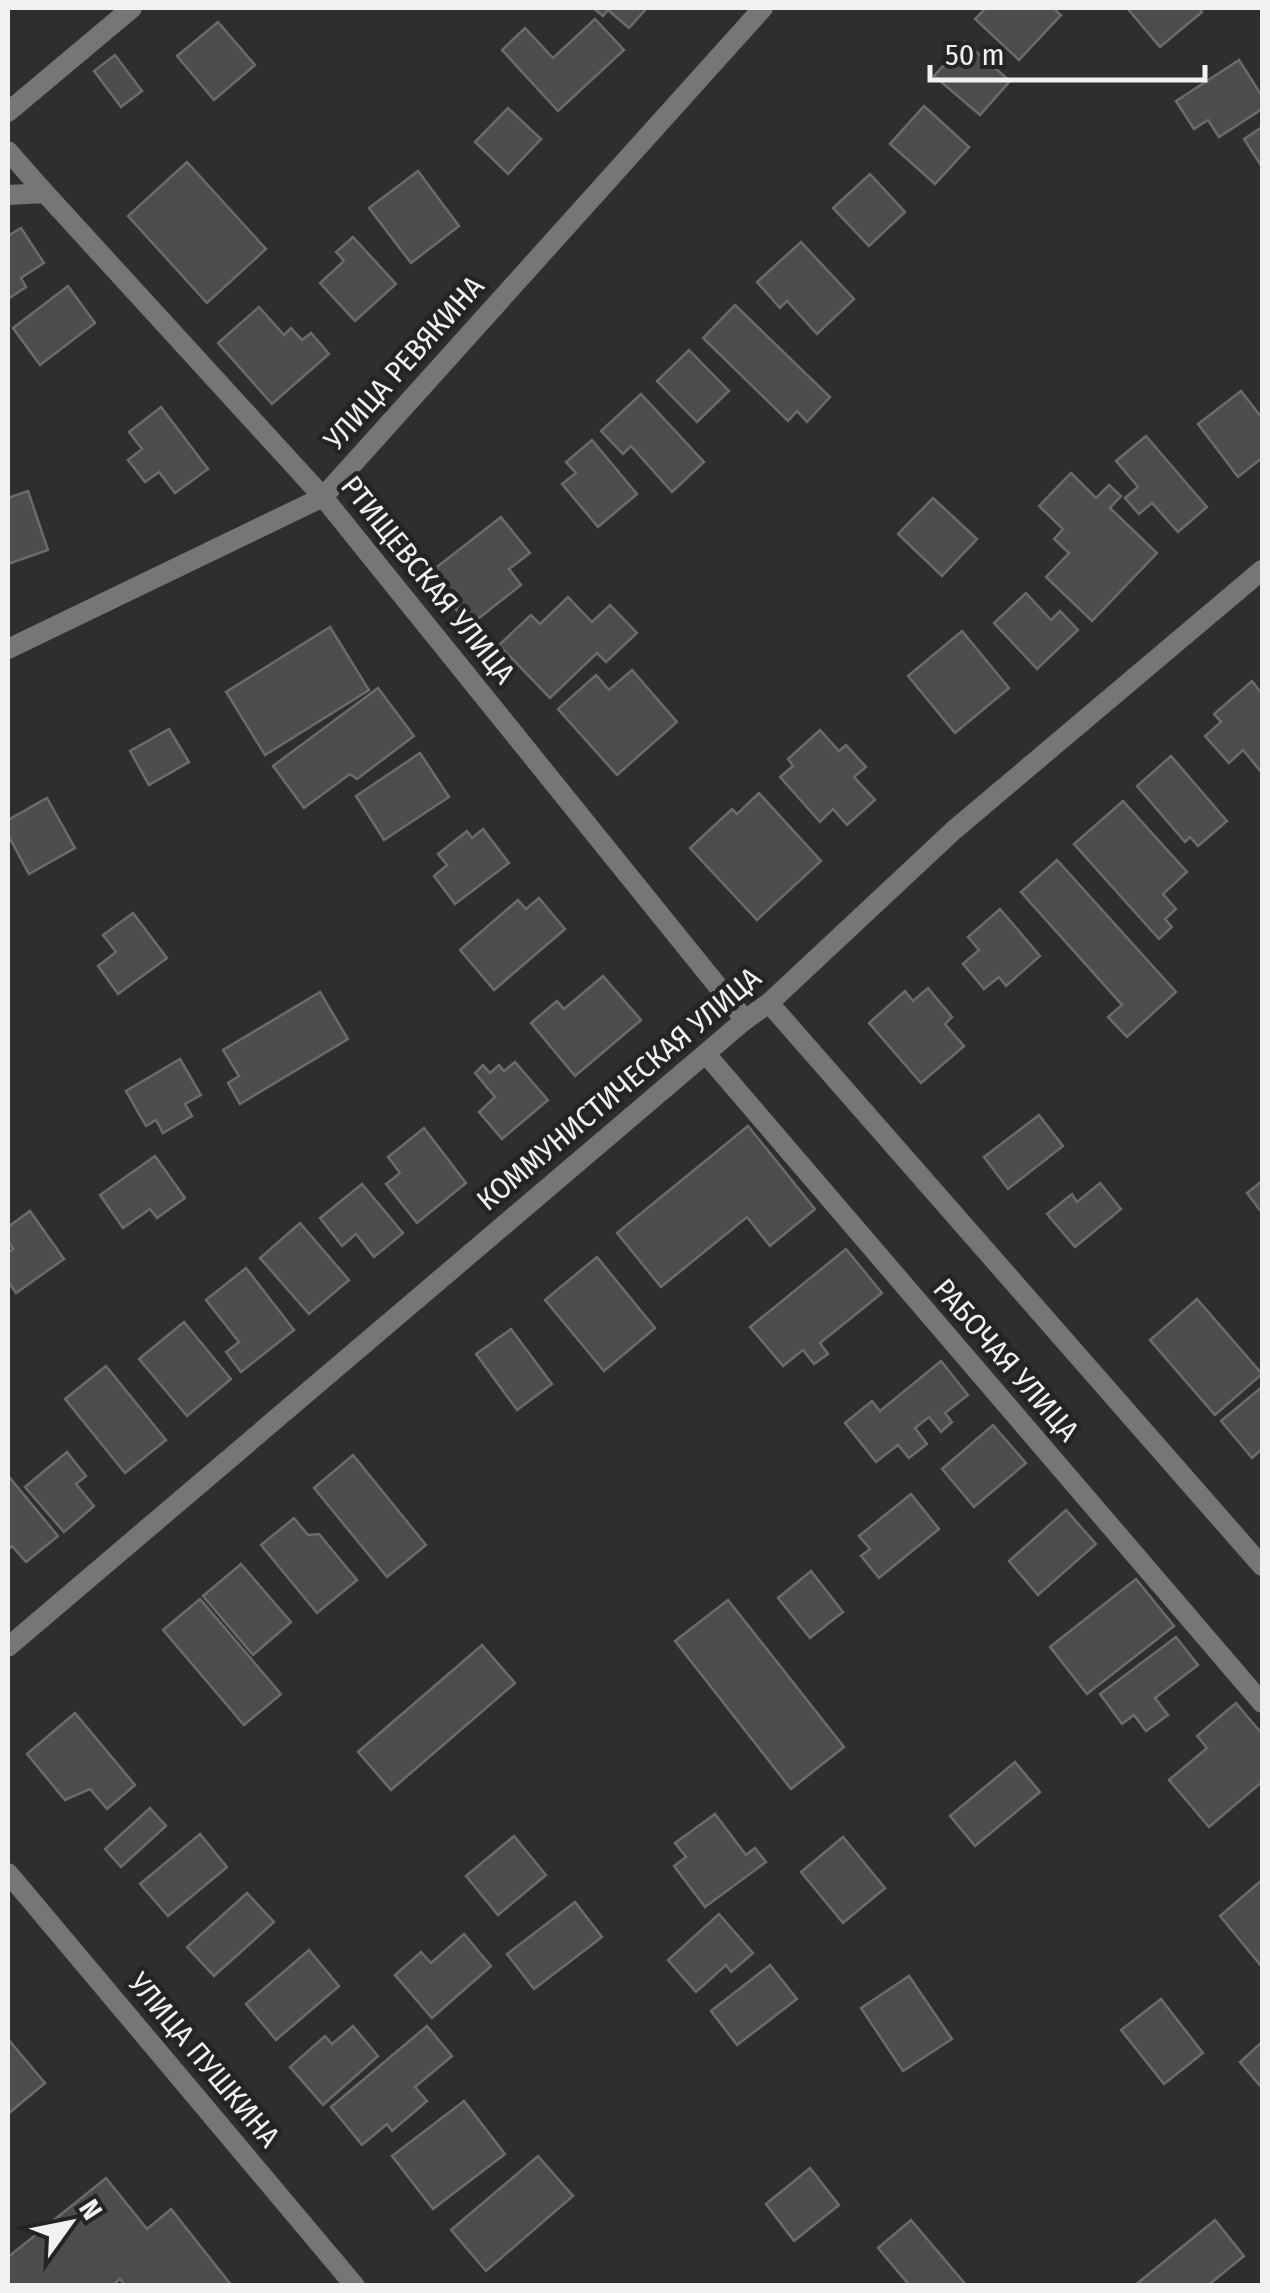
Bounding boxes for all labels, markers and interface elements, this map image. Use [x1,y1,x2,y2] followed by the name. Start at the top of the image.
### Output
[930,20,1205,82] scale bar
[945,37,1005,73] text: 50 m
[316,268,492,458] street label: УЛИЦА РЕВЯКИНА
[333,469,523,691] street label: РТИЩЕВСКАЯ УЛИЦА
[470,960,768,1218] street label: КОММУНИСТИЧЕСКАЯ УЛИЦА
[926,1271,1087,1449] street label: РАБОЧАЯ УЛИЦА
[120,1965,287,2155] street label: УЛИЦА ПУШКИНА
[20,2173,120,2273] north arrow
[72,2194,109,2226] text: N

